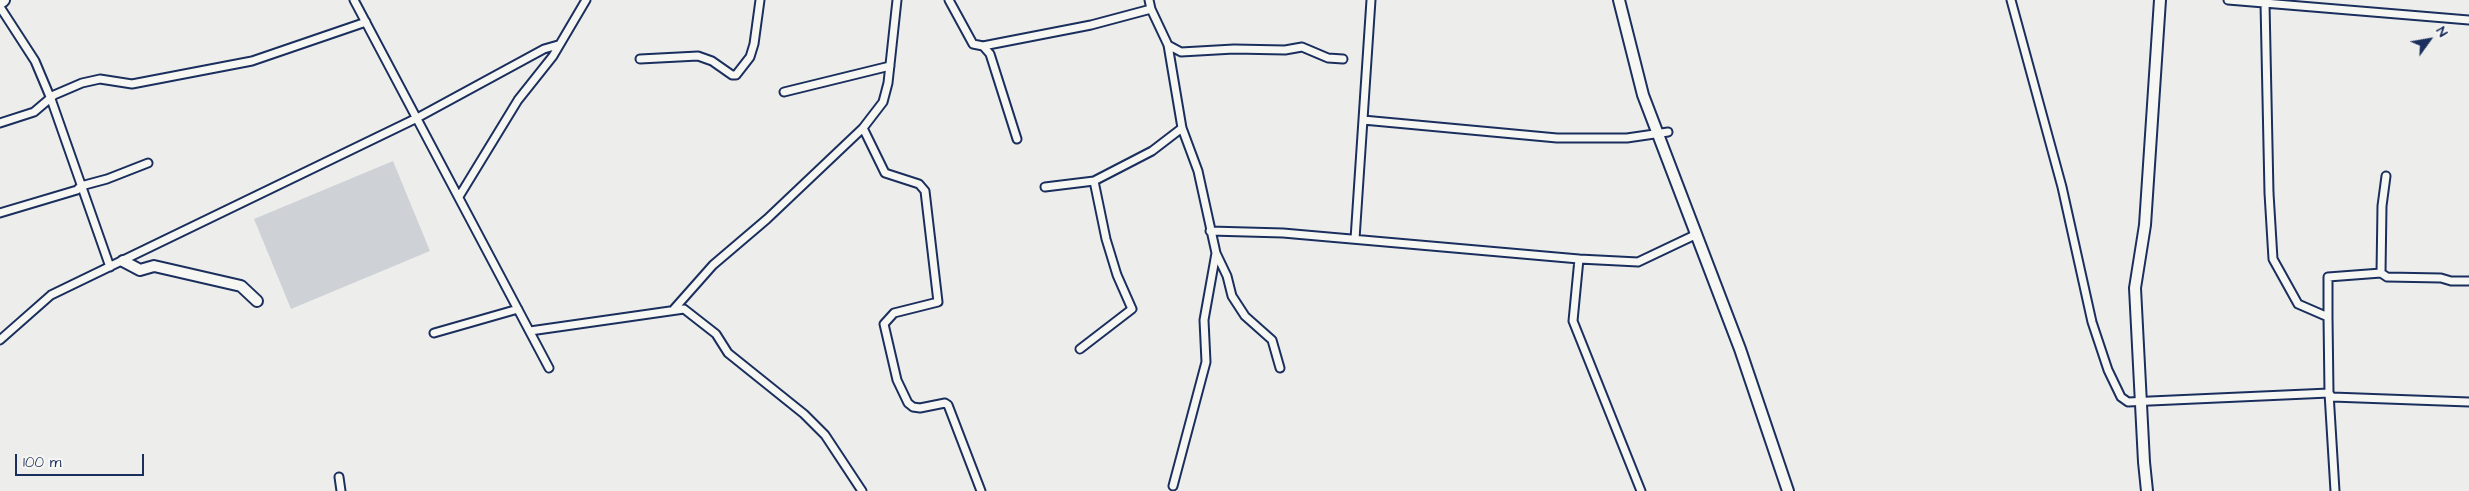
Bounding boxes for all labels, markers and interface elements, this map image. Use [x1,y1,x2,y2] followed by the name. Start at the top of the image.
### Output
[2404,15,2454,65] north arrow
[2431,23,2453,41] text: N
[18,444,146,476] scale bar
[23,452,62,473] text: 100 m

